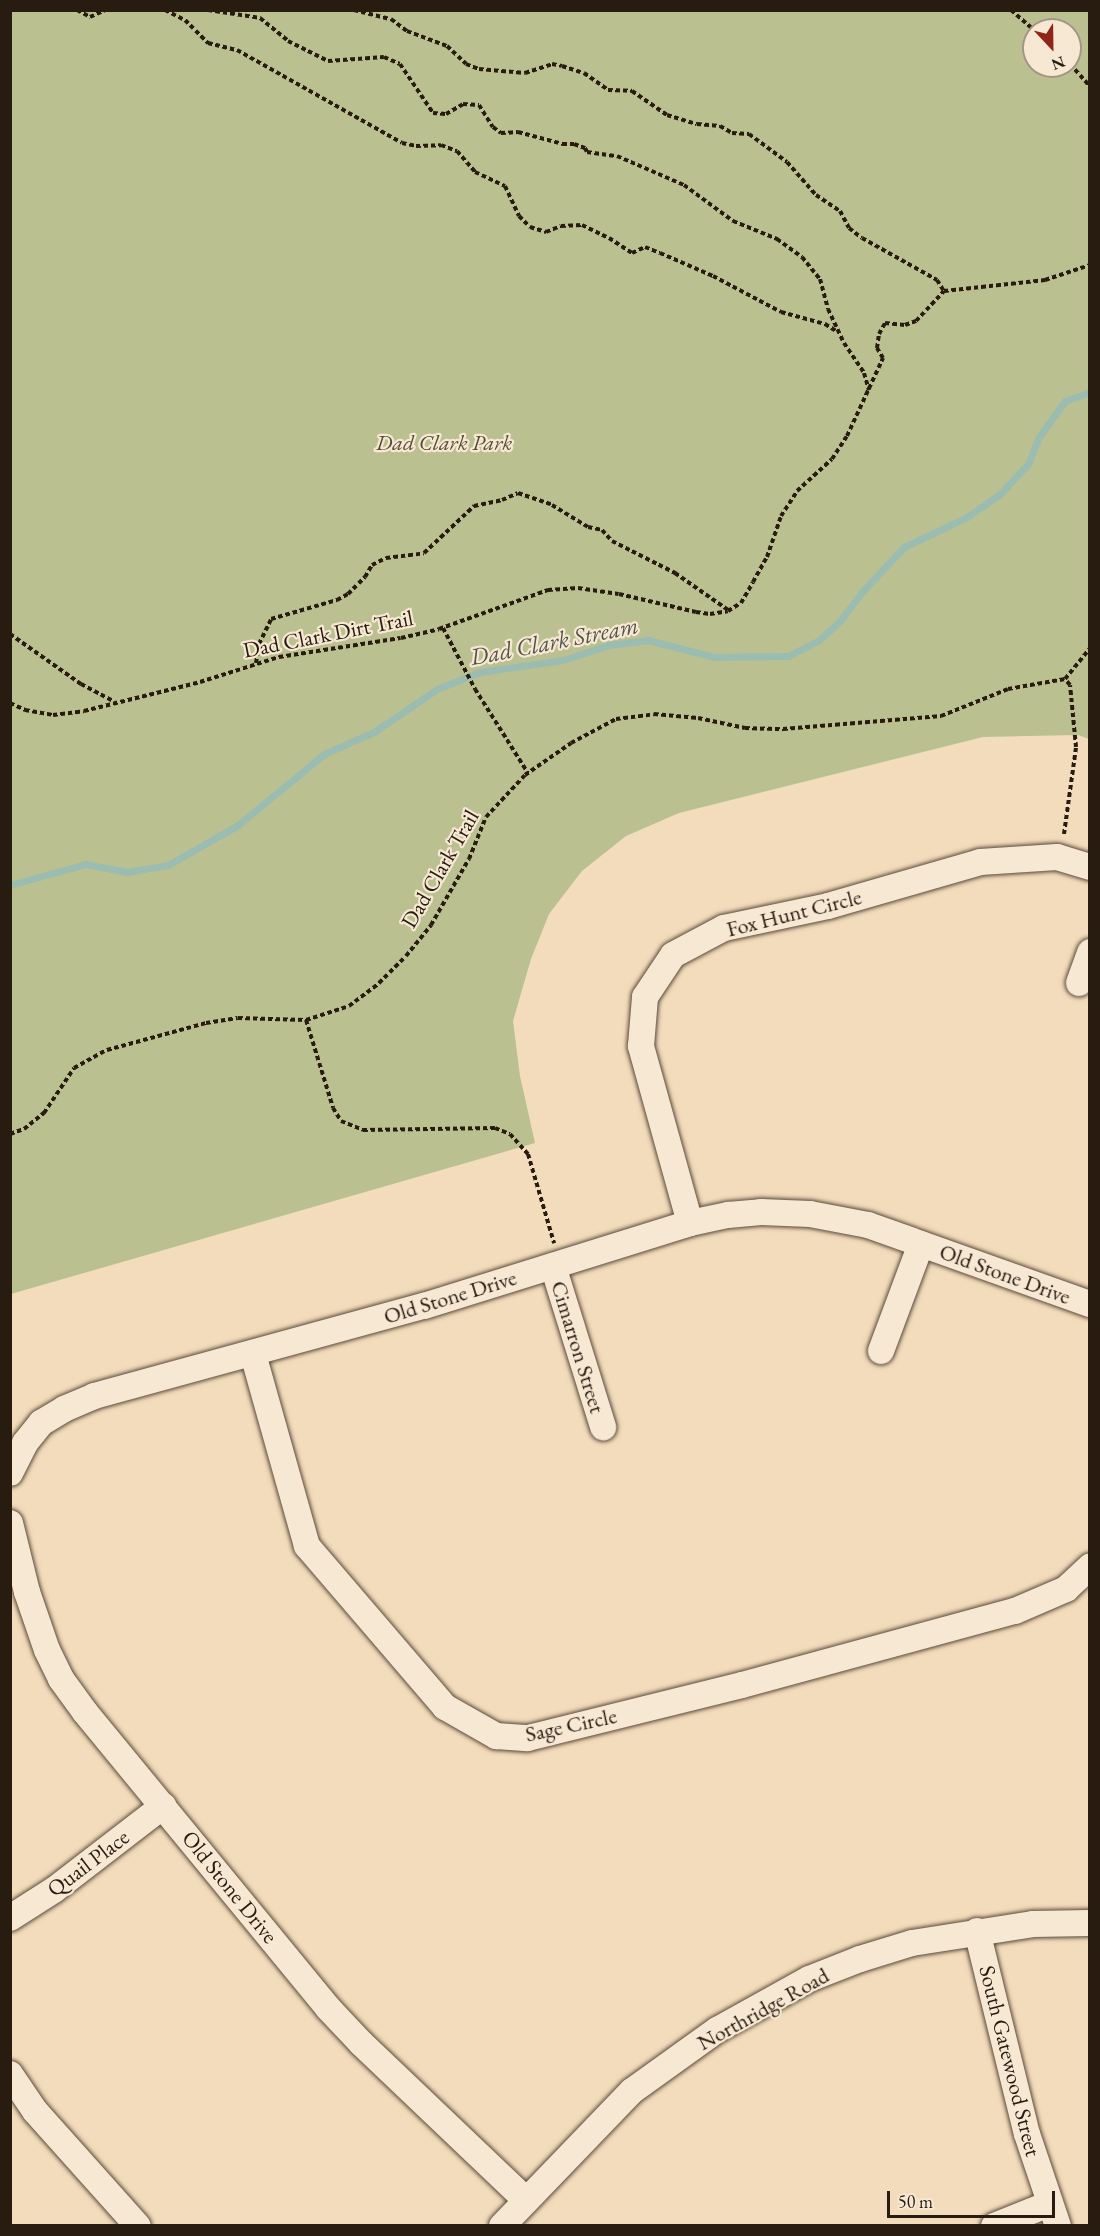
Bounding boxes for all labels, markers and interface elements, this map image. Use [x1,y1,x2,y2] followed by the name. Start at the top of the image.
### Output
[1022,18,1082,78] north arrow
[1048,51,1068,75] text: N
[376,430,512,456] park label: Dad Clark Park
[241,605,415,663] street label: Dad Clark Dirt Trail
[467,611,641,671] water label: Dad Clark Stream
[396,805,484,933] street label: Dad Clark Trail
[724,883,864,943] street label: Fox Hunt Circle
[936,1238,1074,1310] street label: Old Stone Drive
[381,1264,519,1330] street label: Old Stone Drive
[545,1278,611,1416] street label: Cimarron Street
[523,1702,619,1748] street label: Sage Circle
[42,1824,134,1902] street label: Quail Place
[177,1825,283,1949] street label: Old Stone Drive
[693,1962,833,2056] street label: Northridge Road
[974,1963,1046,2159] street label: South Gatewood Street
[890,2179,1058,2217] scale bar
[898,2190,933,2213] text: 50 m

